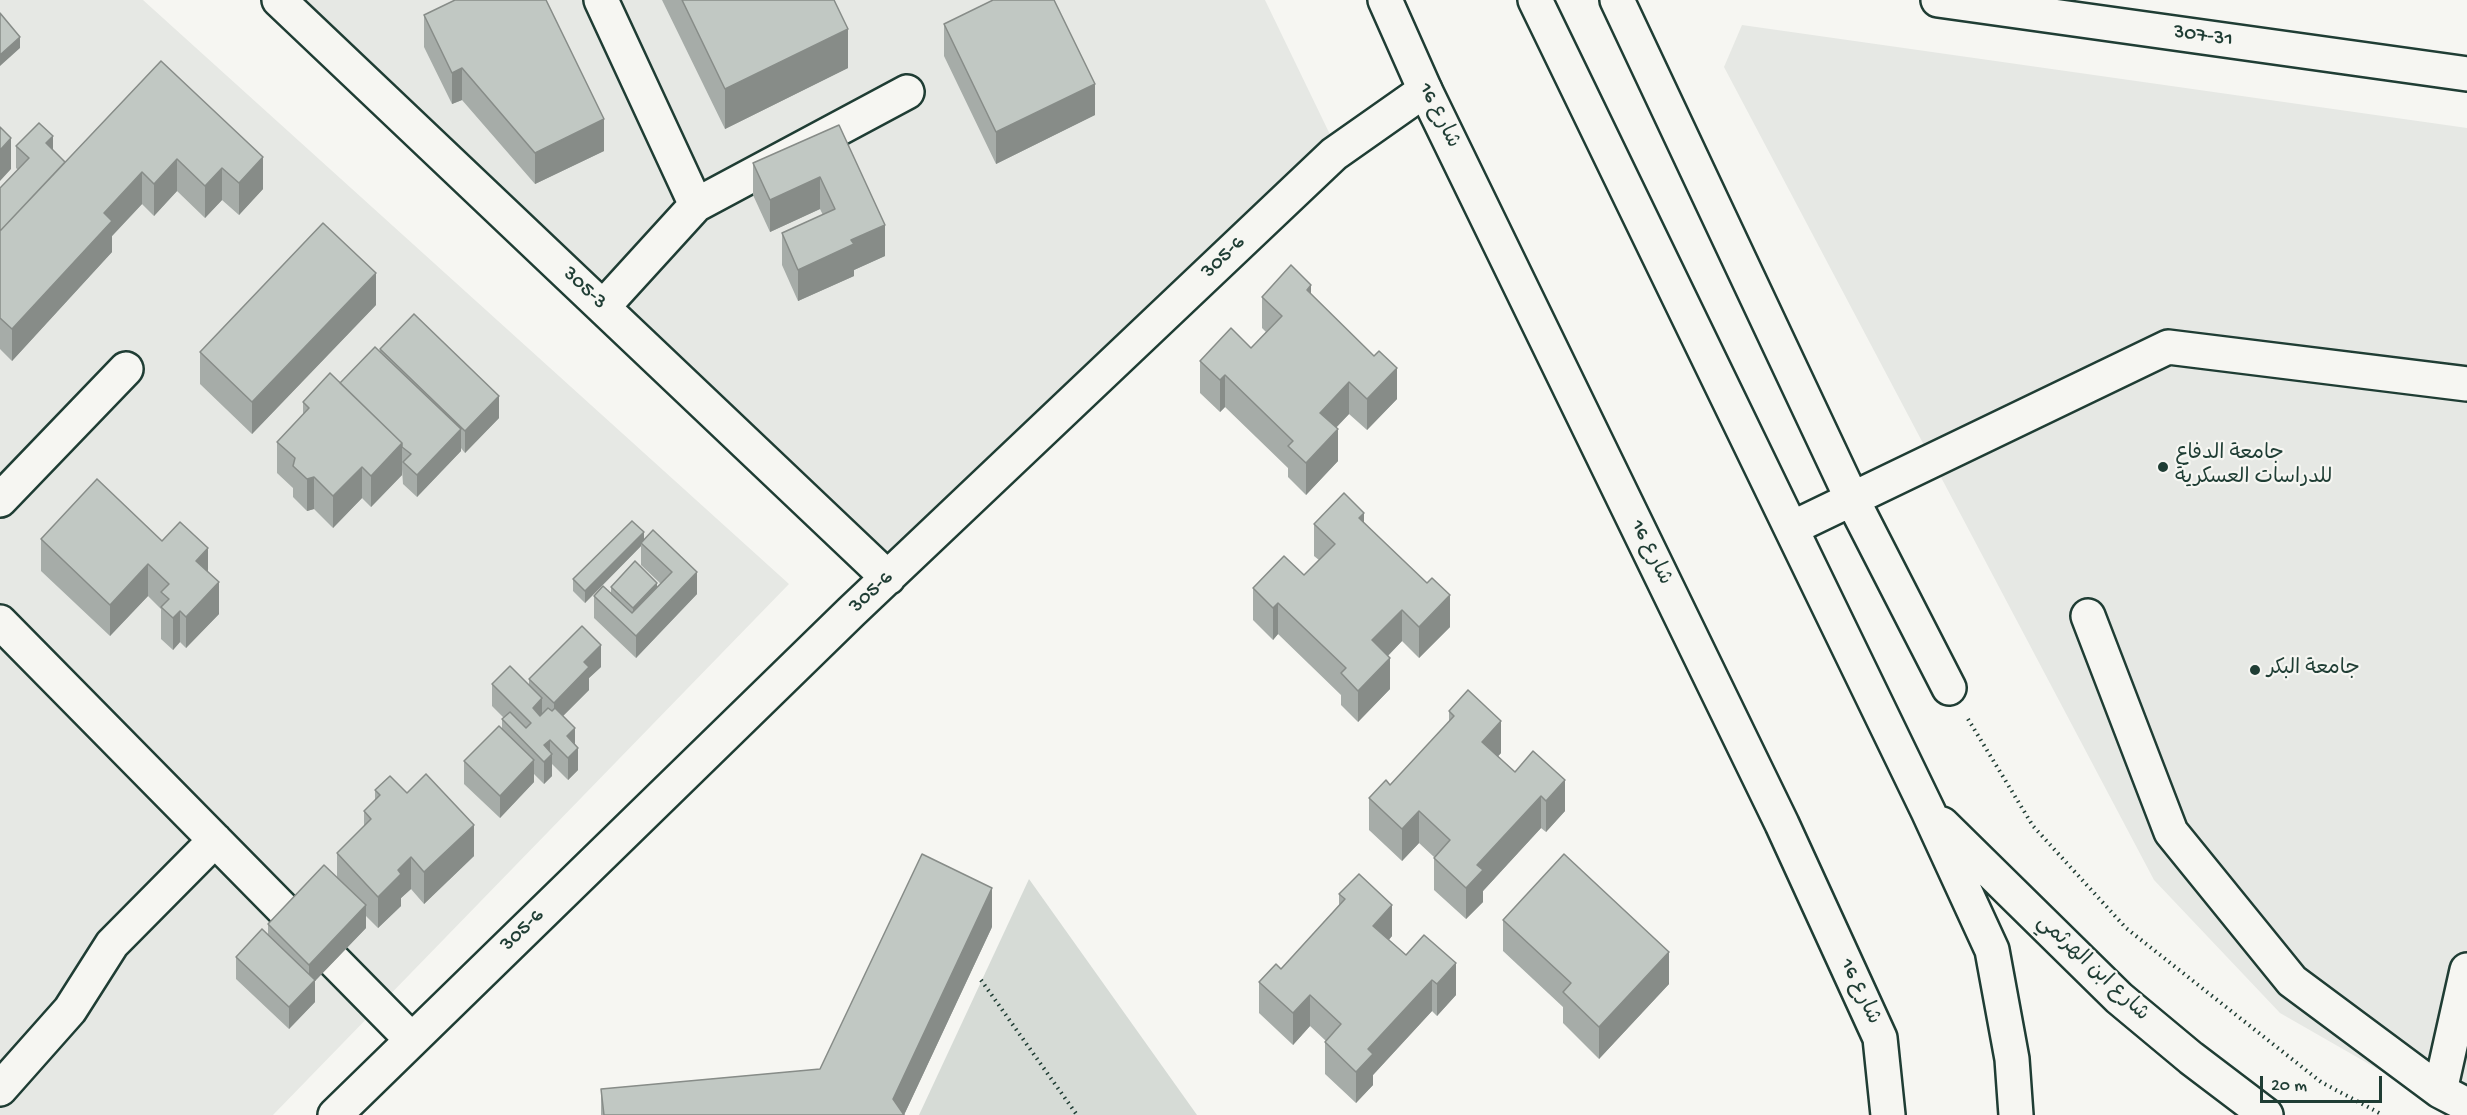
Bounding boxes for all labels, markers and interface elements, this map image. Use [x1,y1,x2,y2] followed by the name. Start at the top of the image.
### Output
[2172,20,2234,54] street label: 307-31
[1411,79,1465,153] street label: شارع 16
[1197,231,1251,285] street label: 305-6
[557,262,611,316] street label: 305-3
[2175,442,2332,492] place label: جامعة الدفاع للدراسات العسكرية
[2156,460,2170,474] marker: جامعة الدفاع للدراسات العسكرية
[1623,516,1677,590] street label: شارع 16
[845,566,899,620] street label: 305-6
[2267,657,2360,683] place label: جامعة البكر
[2248,663,2262,677] marker: جامعة البكر
[496,904,550,958] street label: 305-6
[2030,910,2154,1028] street label: شارع ابن الهرثمي
[1833,955,1885,1029] street label: شارع 16
[2263,1064,2384,1102] scale bar
[2271,1076,2307,1097] text: 20 m

